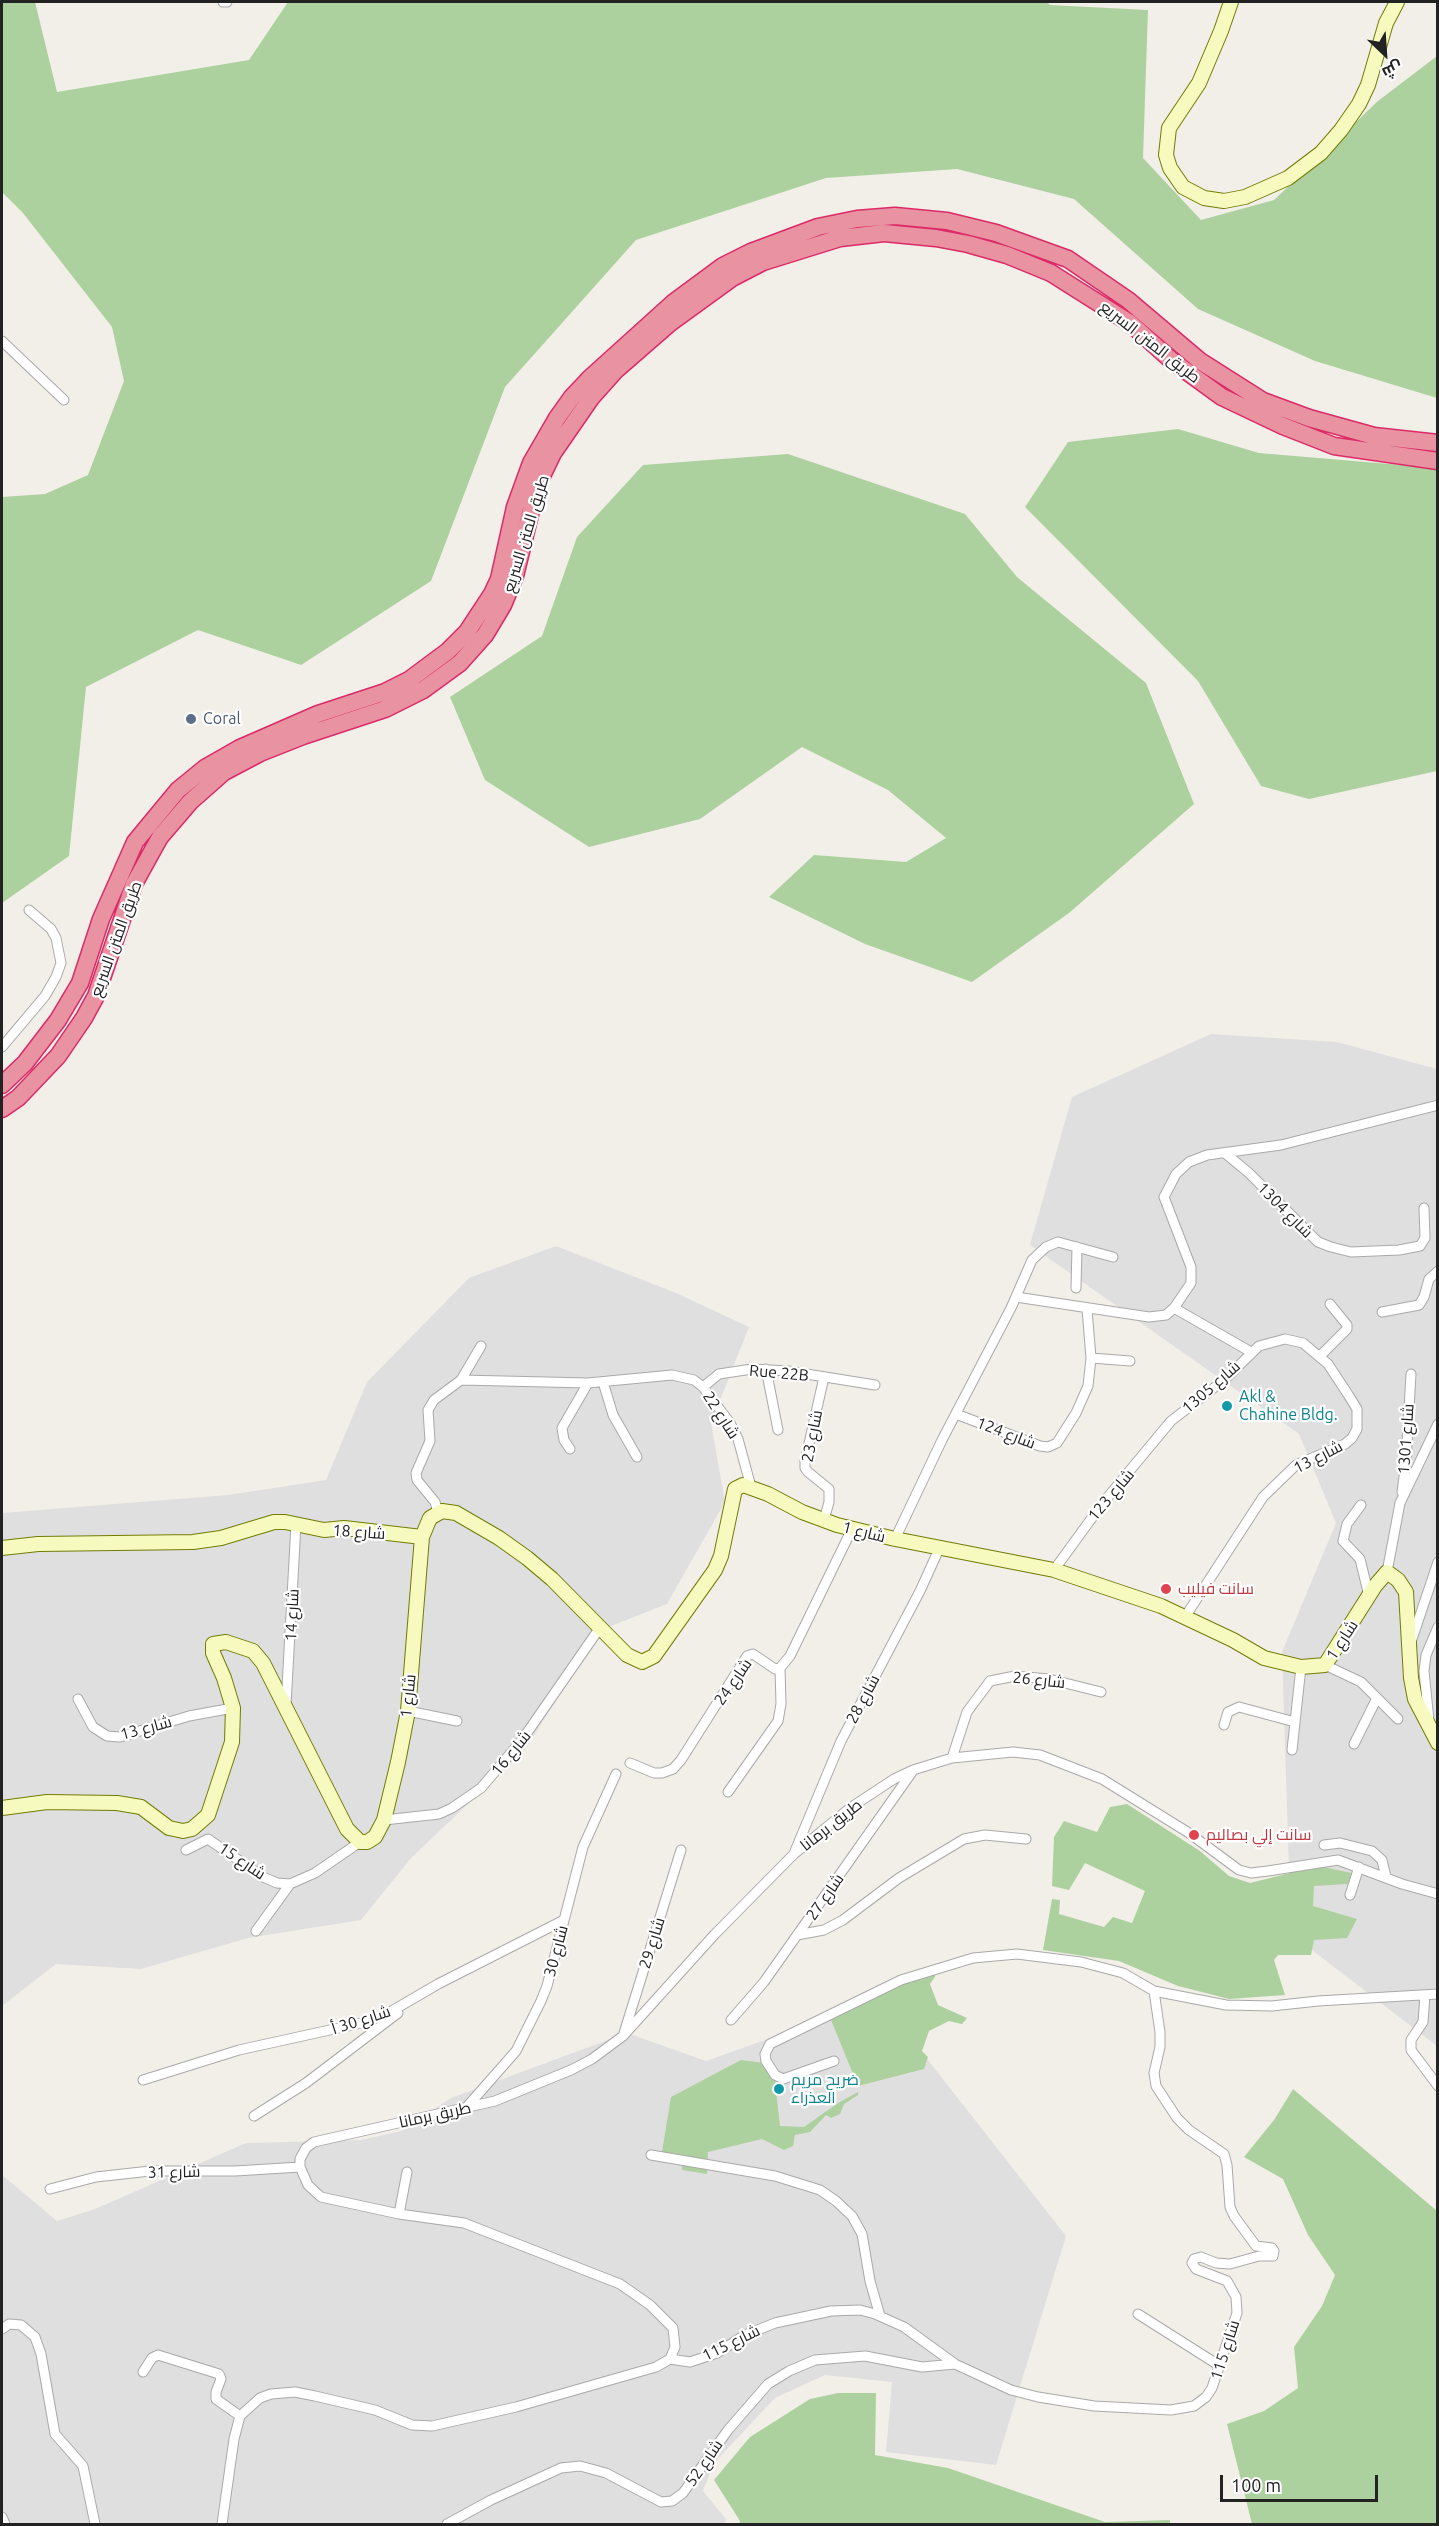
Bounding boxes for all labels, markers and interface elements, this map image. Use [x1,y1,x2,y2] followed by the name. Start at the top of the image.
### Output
[1355,24,1415,84] north arrow
[1379,58,1406,83] text: ش
[1096,297,1204,387] street label: طريق المتن السريع
[499,473,553,595] street label: طريق المتن السريع
[203,709,241,729] place label: Coral
[184,712,198,726] marker: Coral
[86,878,146,1000] street label: طريق المتن السريع
[1253,1178,1317,1242] street label: شارع 1304
[1178,1357,1244,1417] street label: شارع 1305
[748,1361,810,1385] street label: Rue 22B
[1239,1387,1338,1425] place label: Akl & Chahine Bldg.
[699,1388,743,1442] street label: شارع 22
[1220,1399,1234,1413] marker: Akl & Chahine Bldg.
[1394,1403,1418,1475] street label: شارع 1301
[798,1408,826,1464] street label: شارع 23
[974,1413,1038,1453] street label: شارع 124
[1290,1436,1346,1478] street label: شارع 13
[1084,1465,1138,1525] street label: شارع 123
[840,1517,888,1547] street label: شارع 1
[332,1521,386,1543] street label: شارع 18
[1178,1579,1254,1599] place label: سانت فيليب
[1159,1582,1173,1596] marker: سانت فيليب
[281,1588,303,1642] street label: شارع 14
[1322,1616,1362,1664] street label: شارع 1
[710,1655,756,1709] street label: شارع 24
[1012,1668,1066,1692] street label: شارع 26
[842,1671,884,1727] street label: شارع 28
[396,1673,420,1719] street label: شارع 1
[118,1712,174,1744] street label: شارع 13
[487,1726,535,1780] street label: شارع 16
[796,1795,866,1855] street label: طريق برمانا
[1206,1825,1312,1845] place label: سانت إلي بصاليم
[1187,1828,1201,1842] marker: سانت إلي بصاليم
[215,1838,269,1884] street label: شارع 15
[802,1870,848,1924] street label: شارع 27
[635,1915,669,1971] street label: شارع 29
[540,1923,572,1979] street label: شارع 30
[329,2001,393,2039] street label: شارع 30 أ
[791,2070,859,2108] place label: ضريح مريم العذراء
[772,2082,786,2096] marker: ضريح مريم العذراء
[397,2098,473,2132] street label: طريق برمانا
[147,2162,201,2182] street label: شارع 31
[1206,2318,1244,2382] street label: شارع 115
[699,2321,763,2365] street label: شارع 115
[681,2436,727,2490] street label: شارع 52
[1223,2463,1380,2501] scale bar
[1231,2475,1281,2495] text: 100 m

